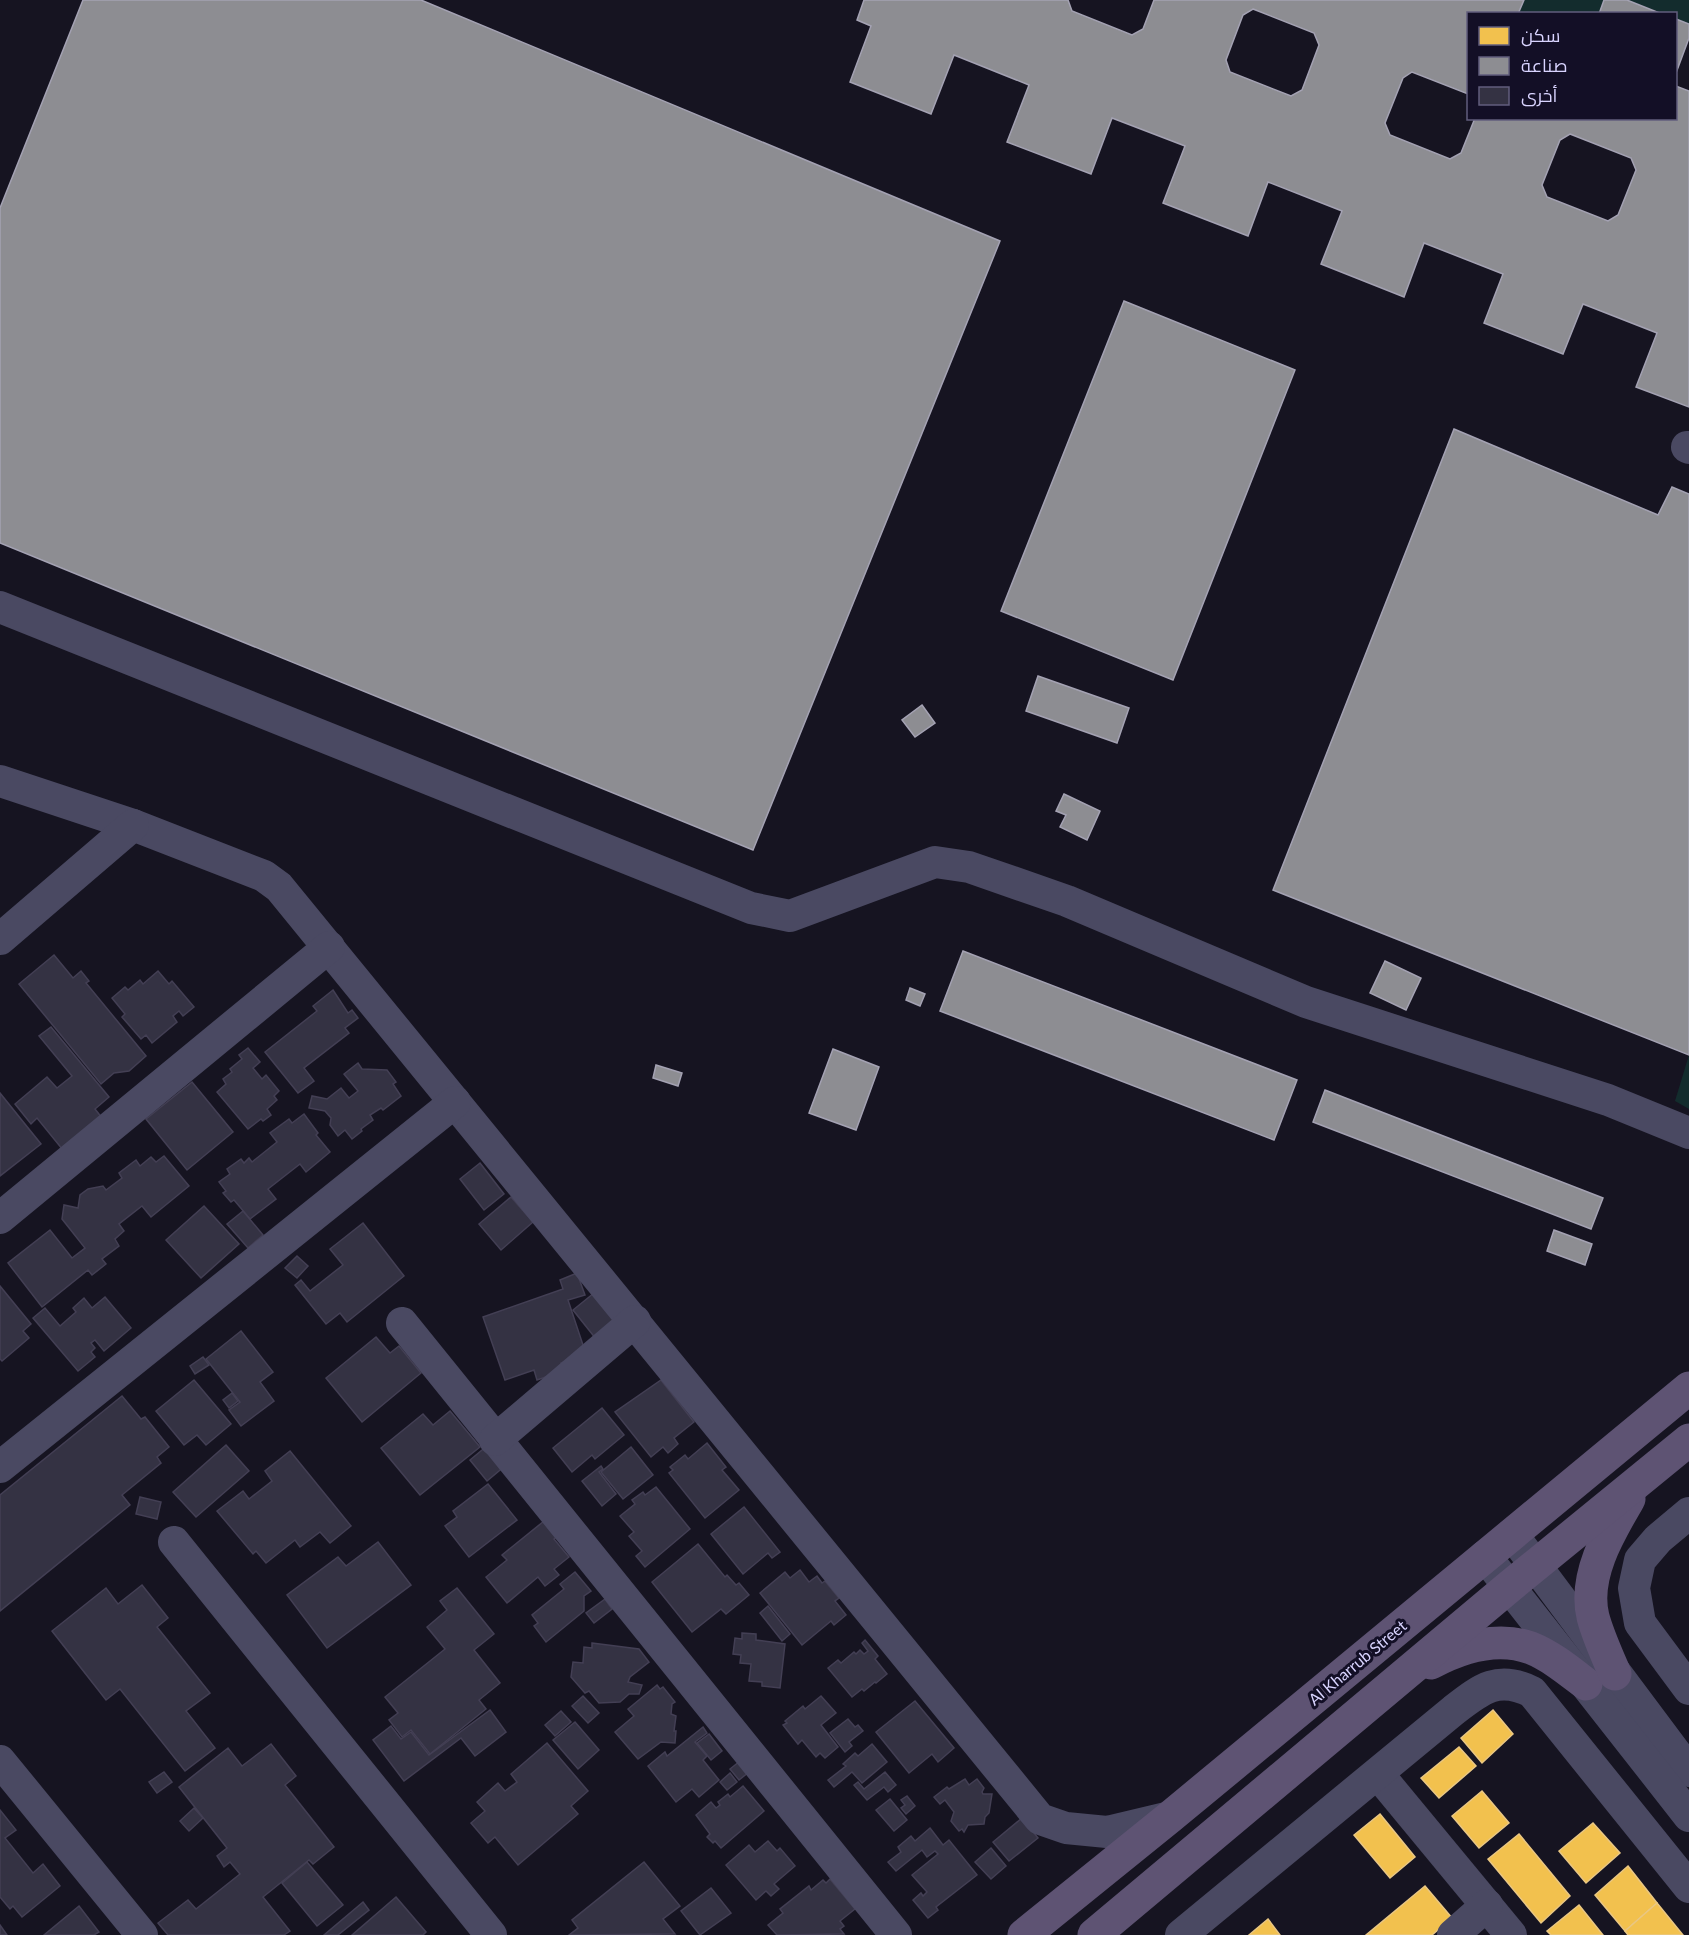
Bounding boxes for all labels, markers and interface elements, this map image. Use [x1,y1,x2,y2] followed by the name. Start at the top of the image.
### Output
[1467,12,1677,120] legend
[1521,24,1560,47] text: سكن
[1521,54,1567,76] text: صناعة
[1521,84,1558,107] text: أخرى
[1304,1615,1410,1708] street label: Al Kharrub Street

